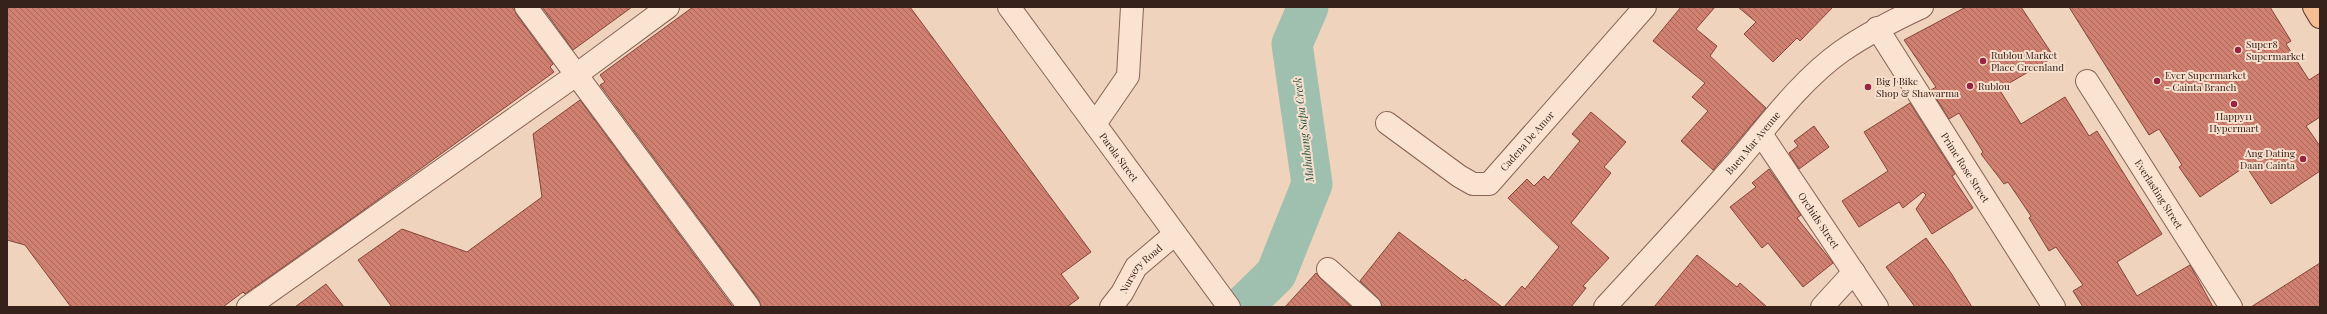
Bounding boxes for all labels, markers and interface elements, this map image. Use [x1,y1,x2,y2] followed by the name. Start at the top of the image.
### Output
[2246,37,2305,63] place label: Super8 Supermarket
[2233,45,2243,55] marker: Super8 Supermarket
[1991,48,2064,74] place label: Rublou Market Place Greenland
[1978,56,1988,66] marker: Rublou Market Place Greenland
[2165,68,2247,94] place label: Ever Supermarket - Cainta Branch
[1876,74,1959,100] place label: Big J Bike Shop & Shawarma
[1289,76,1317,184] water label: Mahabang Sapa Creek
[2152,76,2162,86] marker: Ever Supermarket - Cainta Branch
[1978,79,2010,93] place label: Rublou
[1965,81,1975,91] marker: Rublou
[1863,82,1873,92] marker: Big J Bike Shop & Shawarma
[2229,99,2239,109] marker: Happy11 Hypermart
[1497,107,1558,174] street label: Cadena De Amor
[1722,108,1783,177] street label: Buen Mar Avenue
[2209,109,2259,135] place label: Happy11 Hypermart
[1096,130,1142,185] street label: Parola Street
[1938,130,1993,205] street label: Prime Rose Street
[2240,146,2296,172] place label: Ang Dating Daan Cainta
[2298,154,2308,164] marker: Ang Dating Daan Cainta
[2132,157,2187,232] street label: Everlasting Street
[1795,189,1843,252] street label: Orchids Street
[1116,241,1165,296] street label: Nursery Road

